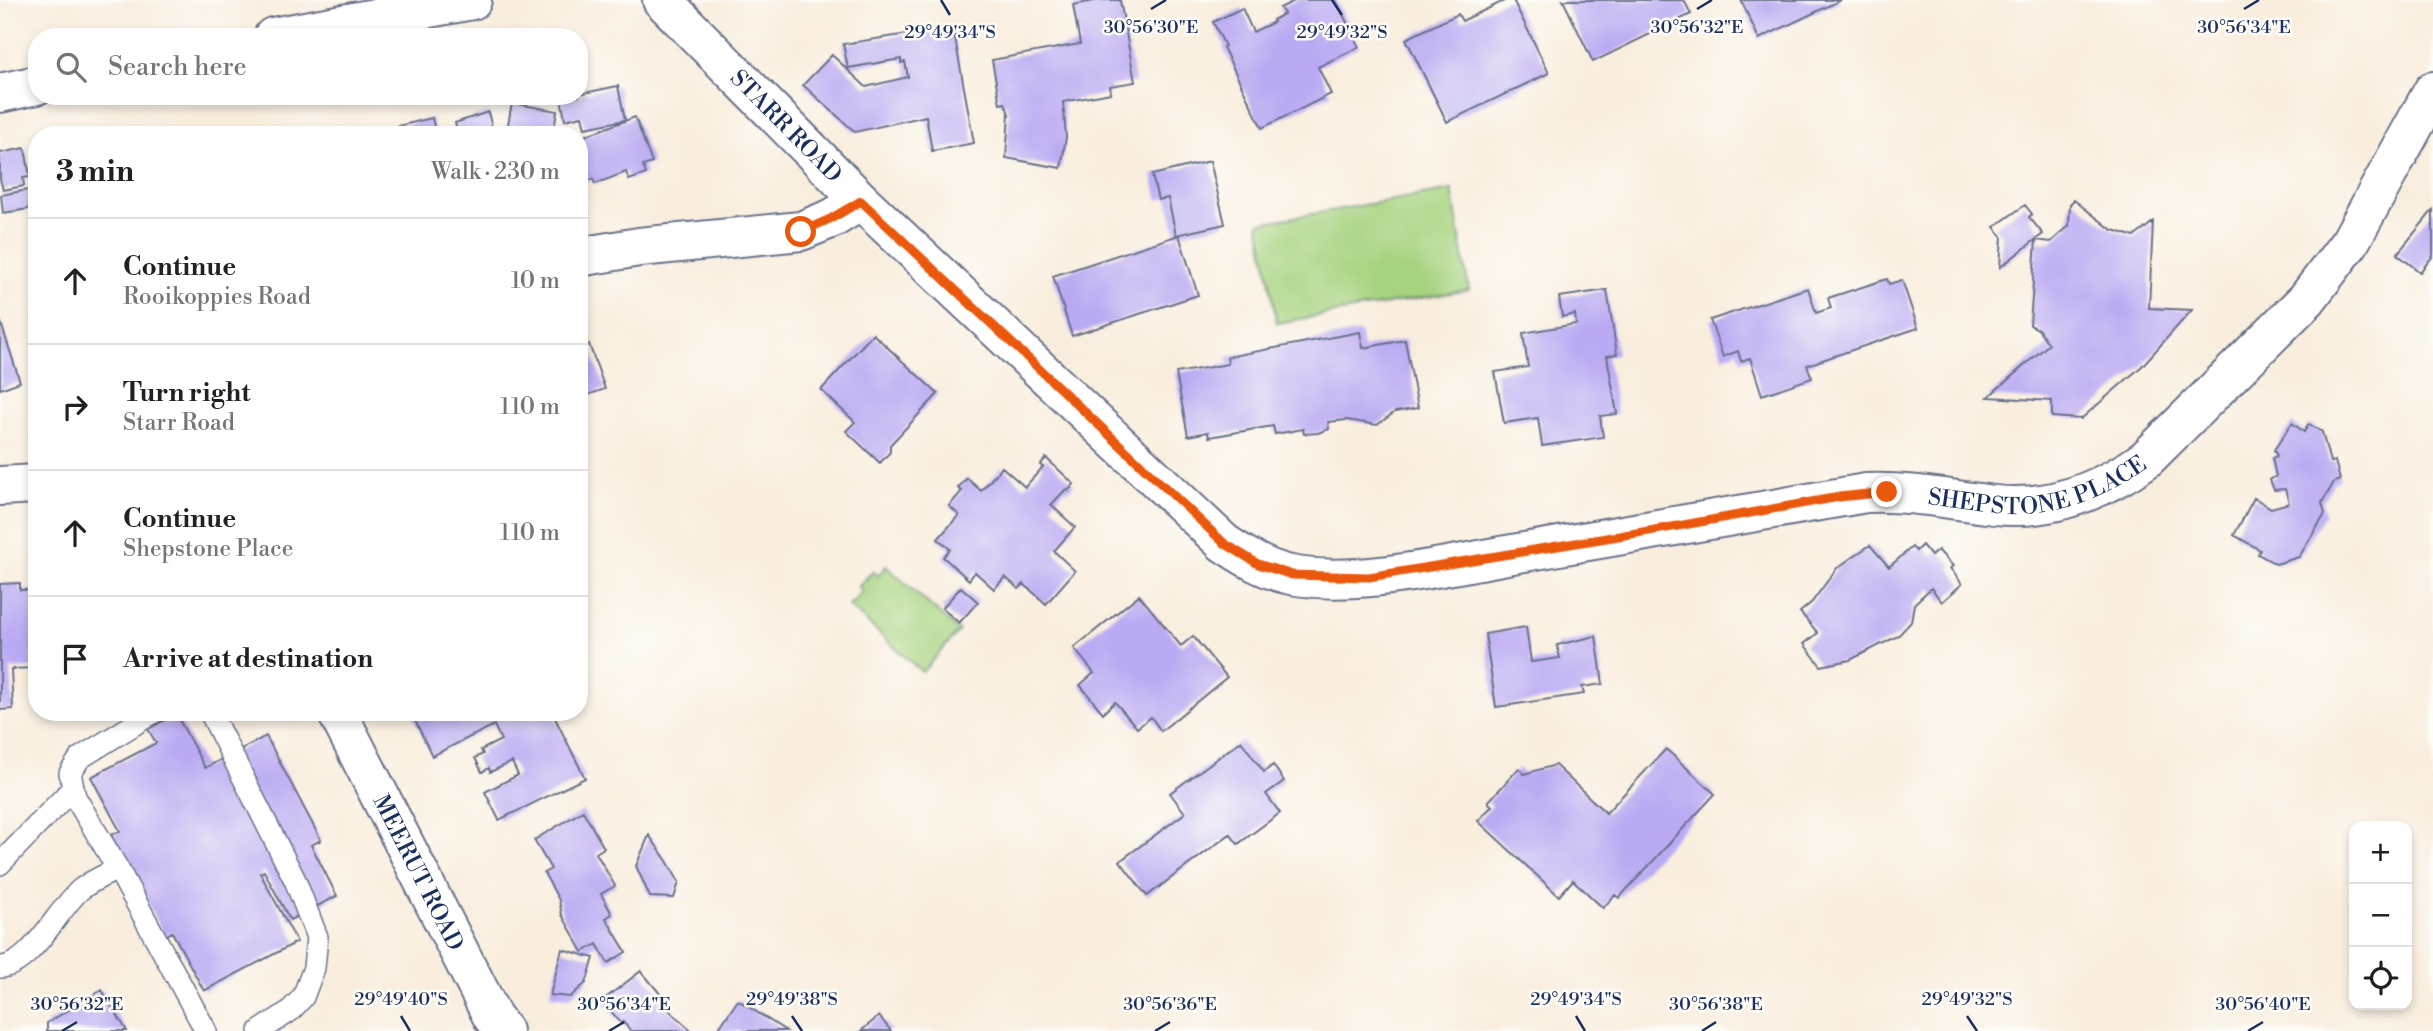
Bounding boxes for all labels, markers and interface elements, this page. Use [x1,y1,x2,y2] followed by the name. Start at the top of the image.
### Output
[1104,16,1198,39] text: 30°56'30"E
[1650,16,1744,39] text: 30°56'32"E
[2197,16,2291,39] text: 30°56'34"E
[904,21,996,44] text: 29°49'34"S
[1297,21,1388,44] text: 29°49'32"S
[28,28,588,105] search box
[52,48,90,86] icon: search
[108,51,247,83] text: Search here
[724,64,848,189] street label: STARR ROAD
[56,153,134,191] text: 3 min
[431,158,560,186] text: Walk · 230 m
[785,216,816,247] route start
[123,251,236,283] text: Continue
[56,262,94,300] icon: ahead
[511,267,560,295] text: 10 m
[123,283,311,311] text: Rooikoppies Road
[123,377,251,409] text: Turn right
[56,388,94,426] icon: right
[500,393,560,421] text: 110 m
[123,409,235,437] text: Starr Road
[1926,450,2152,521] street label: SHEPSTONE PLACE
[1871,476,1902,507] route end
[123,503,236,535] text: Continue
[56,514,94,552] icon: ahead
[500,519,560,547] text: 110 m
[123,535,293,563] text: Shepstone Place
[56,640,94,678] icon: arrive
[123,643,373,675] text: Arrive at destination
[366,790,469,956] street label: MEERUT ROAD
[2349,821,2412,1010] map controls
[2349,821,2412,884] button: +
[2349,884,2412,947] button: −
[2349,947,2412,1010] button: locate
[354,988,448,1011] text: 29°49'40"S
[746,988,838,1011] text: 29°49'38"S
[1530,988,1622,1011] text: 29°49'34"S
[1922,988,2013,1011] text: 29°49'32"S
[30,993,124,1016] text: 30°56'32"E
[577,993,671,1016] text: 30°56'34"E
[1123,993,1217,1016] text: 30°56'36"E
[1669,993,1763,1016] text: 30°56'38"E
[2215,993,2311,1016] text: 30°56'40"E

